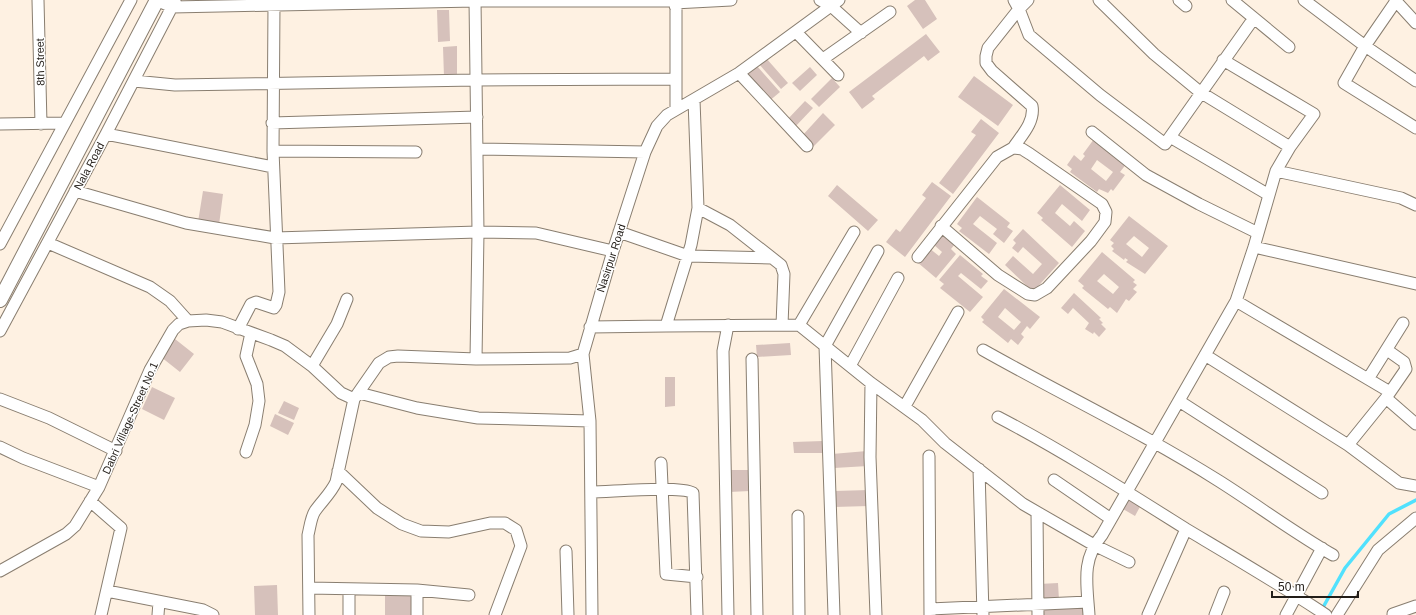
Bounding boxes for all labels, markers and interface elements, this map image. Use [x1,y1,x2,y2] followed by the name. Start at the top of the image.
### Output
[34,38,46,86] street label: 8th Street
[71,140,107,192] street label: Nala Road
[594,222,628,294] street label: Nasirpur Road
[100,360,160,476] street label: Dabri Village-Street No.1
[1272,573,1358,599] scale bar
[1278,580,1305,594] text: 50 m

